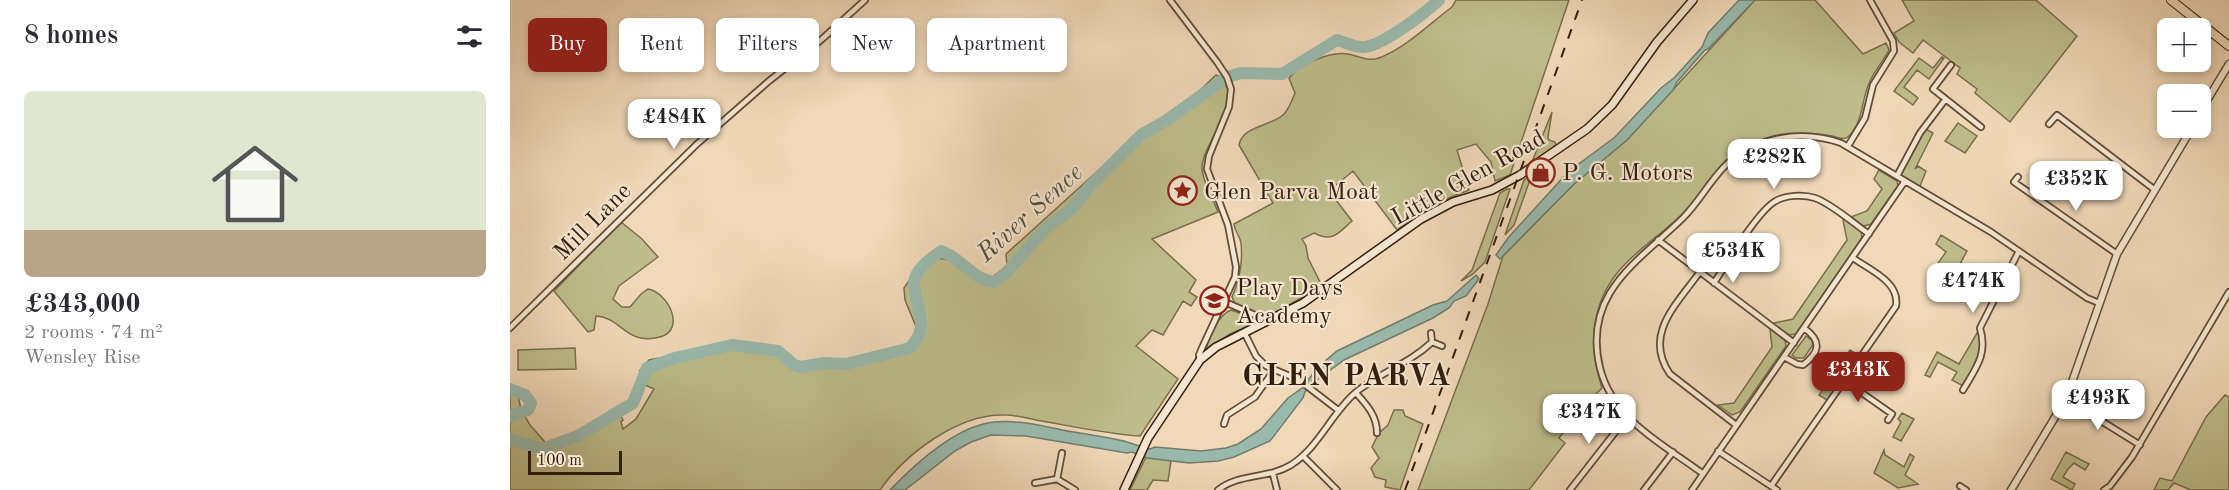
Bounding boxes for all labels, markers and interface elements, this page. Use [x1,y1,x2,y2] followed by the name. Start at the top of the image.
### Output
[528,18,607,72] chip: Buy
[619,18,704,72] chip: Rent
[716,18,819,72] chip: Filters
[831,18,915,72] chip: New
[927,18,1067,72] chip: Apartment
[2157,18,2211,138] map controls
[2157,18,2211,72] button: +
[453,20,486,53] icon: filters
[24,23,118,49] text: 8 homes
[2157,84,2211,138] button: −
[632,99,716,150] pin: £484K
[642,108,706,128] text: £484K
[1388,127,1550,231] street label: Little Glen Road
[201,130,309,238] icon: home
[1732,139,1816,190] pin: £282K
[1742,148,1806,168] text: £282K
[1525,156,1557,188] shop icon: P. G. Motors
[972,160,1088,268] water label: River Sence
[2034,161,2118,212] pin: £352K
[1562,162,1693,186] place label: P. G. Motors
[2044,170,2108,190] text: £352K
[1167,175,1199,207] place icon: Glen Parva Moat
[550,179,637,266] street label: Mill Lane
[1204,181,1378,205] place label: Glen Parva Moat
[1691,233,1775,284] pin: £534K
[1701,242,1765,262] text: £534K
[1931,263,2015,314] pin: £474K
[1941,272,2005,292] text: £474K
[1236,277,1343,329] place label: Play Days Academy
[1199,285,1231,317] school or university icon: Play Days Academy
[24,292,140,318] text: £343,000
[24,323,163,343] text: 2 rooms · 74 m²
[24,348,141,368] text: Wensley Rise
[1816,352,1900,403] pin: £343K
[1826,361,1890,381] text: £343K
[1242,362,1452,392] district label: GLEN PARVA
[2056,380,2140,431] pin: £493K
[2066,389,2130,409] text: £493K
[1547,394,1631,445] pin: £347K
[1557,403,1621,423] text: £347K
[528,448,622,476] scale bar
[537,453,582,469] text: 100 m

